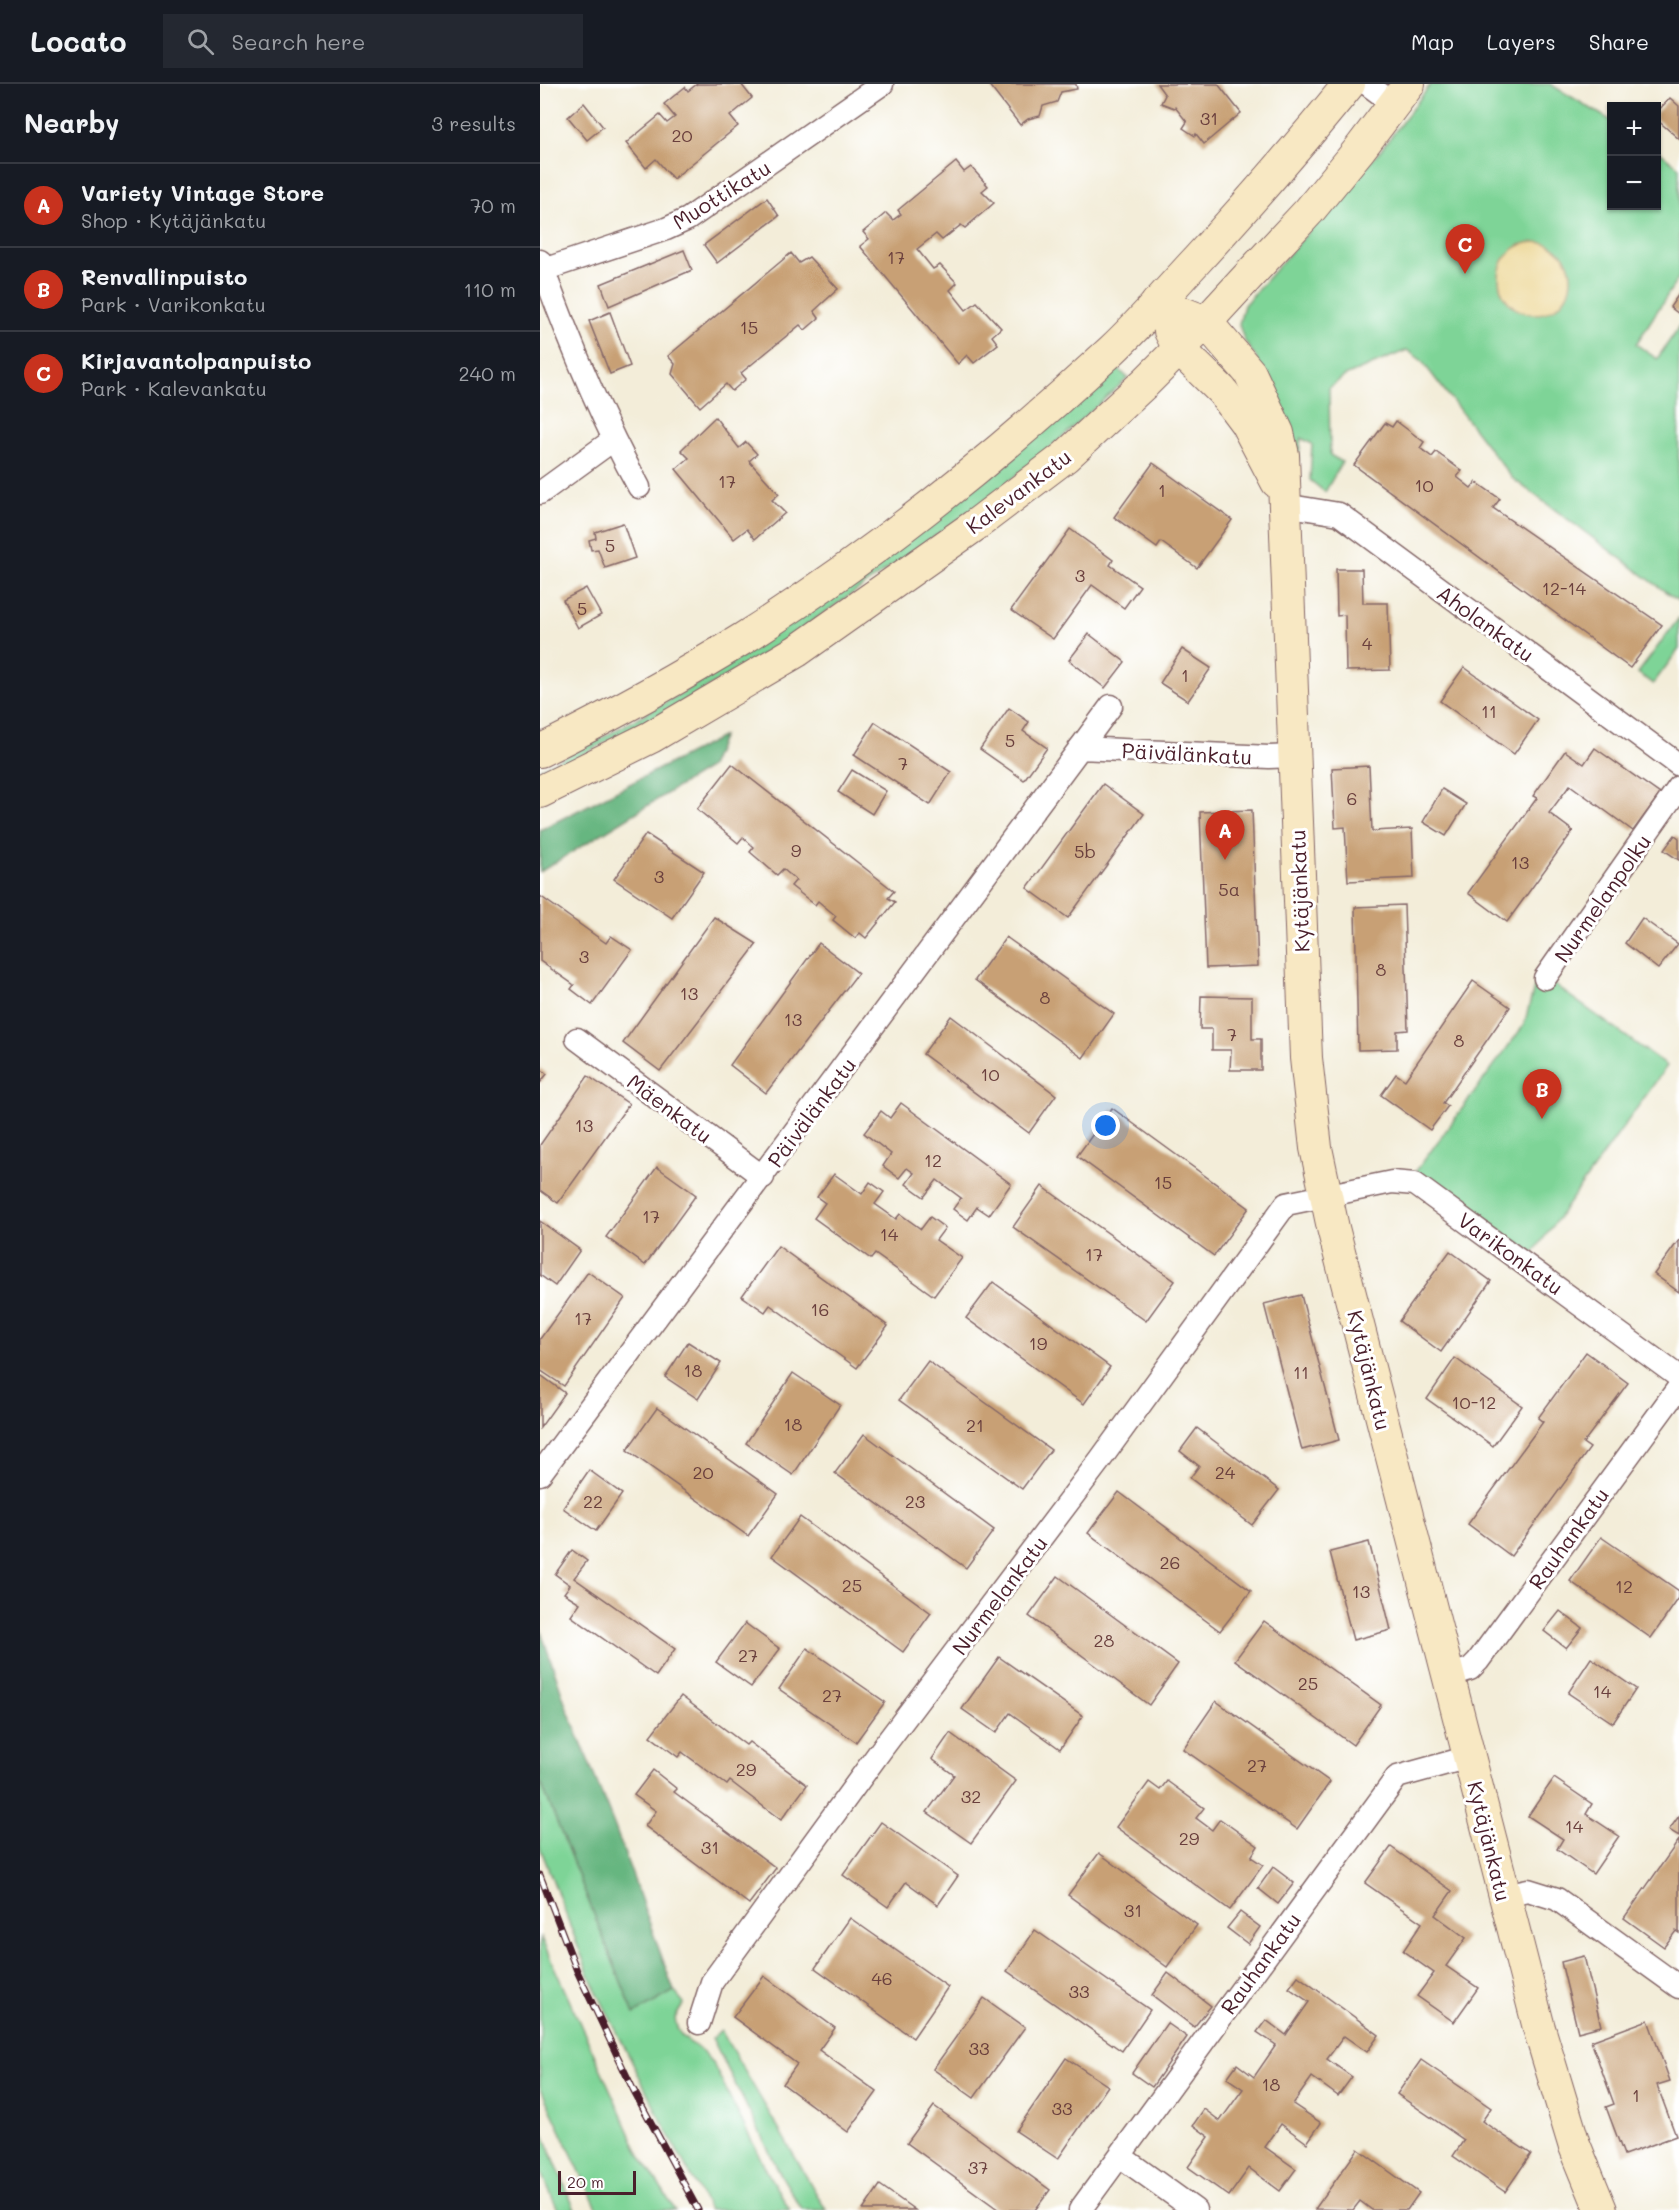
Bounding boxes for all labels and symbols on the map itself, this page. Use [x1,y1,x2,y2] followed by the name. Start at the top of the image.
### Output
[1200,106,1218,130] house number: 31
[671,123,693,147] house number: 20
[667,153,775,235] street label: Muottikatu
[1446,224,1484,274] pin: C
[887,245,905,269] house number: 17
[740,315,758,339] house number: 15
[960,443,1076,539] street label: Kalevankatu
[718,469,736,493] house number: 17
[1414,473,1434,497] house number: 10
[1158,478,1166,502] house number: 1
[605,533,615,557] house number: 5
[1075,563,1085,587] house number: 3
[1542,576,1587,600] house number: 12-14
[1432,579,1540,667] street label: Aholankatu
[577,596,587,620] house number: 5
[1362,631,1373,655] house number: 4
[1181,663,1189,687] house number: 1
[1481,699,1497,723] house number: 11
[1005,728,1015,752] house number: 5
[1121,736,1253,770] street label: Päivälänkatu
[898,751,908,775] house number: 7
[1347,786,1357,810] house number: 6
[1206,810,1244,860] pin: A
[1283,829,1315,953] street label: Kytäjänkatu
[1548,829,1656,967] street label: Nurmelanpolku
[791,838,802,862] house number: 9
[1074,839,1096,863] house number: 5b
[1511,850,1529,874] house number: 13
[654,864,664,888] house number: 3
[1218,877,1240,901] house number: 5a
[579,944,589,968] house number: 3
[1376,957,1387,981] house number: 8
[680,981,698,1005] house number: 13
[1040,985,1051,1009] house number: 8
[784,1007,802,1031] house number: 13
[1227,1022,1237,1046] house number: 7
[1454,1028,1465,1052] house number: 8
[761,1052,861,1172] street label: Päivälänkatu
[980,1062,1000,1086] house number: 10
[622,1067,718,1149] street label: Mäenkatu
[1522,1070,1562,1119] pin: B
[1091,1111,1120,1140] your location
[575,1113,593,1137] house number: 13
[924,1148,942,1172] house number: 12
[1154,1170,1172,1194] house number: 15
[642,1204,660,1228] house number: 17
[1453,1206,1569,1300] street label: Varikonkatu
[880,1222,899,1246] house number: 14
[1085,1242,1103,1266] house number: 17
[811,1297,829,1321] house number: 16
[574,1306,592,1330] house number: 17
[1342,1307,1398,1433] street label: Kytäjänkatu
[1029,1331,1048,1355] house number: 19
[684,1358,703,1382] house number: 18
[1293,1360,1309,1384] house number: 11
[1452,1390,1496,1414] house number: 10-12
[784,1412,803,1436] house number: 18
[966,1413,984,1437] house number: 21
[692,1460,714,1484] house number: 20
[1215,1460,1236,1484] house number: 24
[1522,1482,1614,1594] street label: Rauhankatu
[583,1489,603,1513] house number: 22
[905,1489,925,1513] house number: 23
[945,1530,1053,1660] street label: Nurmelankatu
[1160,1550,1180,1574] house number: 26
[842,1573,862,1597] house number: 25
[1615,1574,1633,1598] house number: 12
[1352,1579,1370,1603] house number: 13
[1094,1628,1115,1652] house number: 28
[738,1643,758,1667] house number: 27
[1298,1671,1318,1695] house number: 25
[1593,1679,1612,1703] house number: 14
[822,1683,842,1707] house number: 27
[1247,1753,1267,1777] house number: 27
[736,1757,757,1781] house number: 29
[1462,1778,1518,1904] street label: Kytäjänkatu
[961,1784,981,1808] house number: 32
[1565,1814,1584,1838] house number: 14
[1179,1826,1200,1850] house number: 29
[701,1835,719,1859] house number: 31
[1124,1898,1142,1922] house number: 31
[1214,1907,1306,2019] street label: Rauhankatu
[871,1966,893,1990] house number: 46
[1068,1979,1090,2003] house number: 33
[968,2036,990,2060] house number: 33
[1262,2072,1281,2096] house number: 18
[1632,2083,1640,2107] house number: 1
[1051,2096,1073,2120] house number: 33
[968,2155,988,2179] house number: 37
[558,2168,636,2196] scale bar

